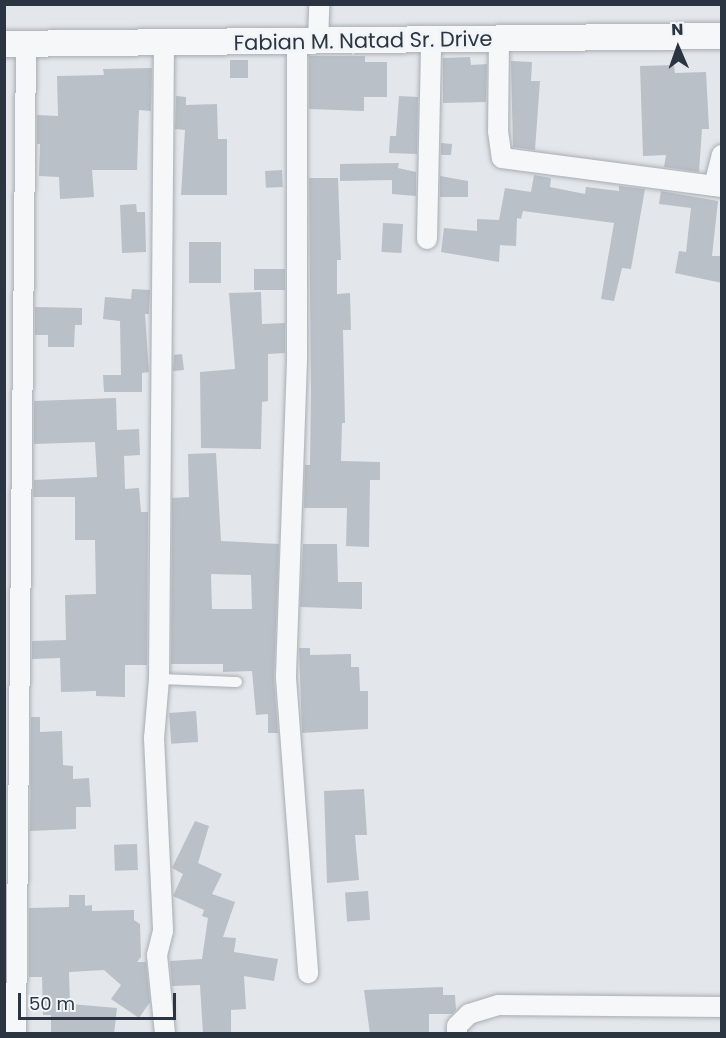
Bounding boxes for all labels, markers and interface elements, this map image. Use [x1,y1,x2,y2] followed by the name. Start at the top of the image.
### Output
[648,18,708,78] north arrow
[671,18,684,41] text: N
[233,26,493,56] street label: Fabian M. Natad Sr. Drive
[21,981,178,1019] scale bar
[29,991,75,1016] text: 50 m

